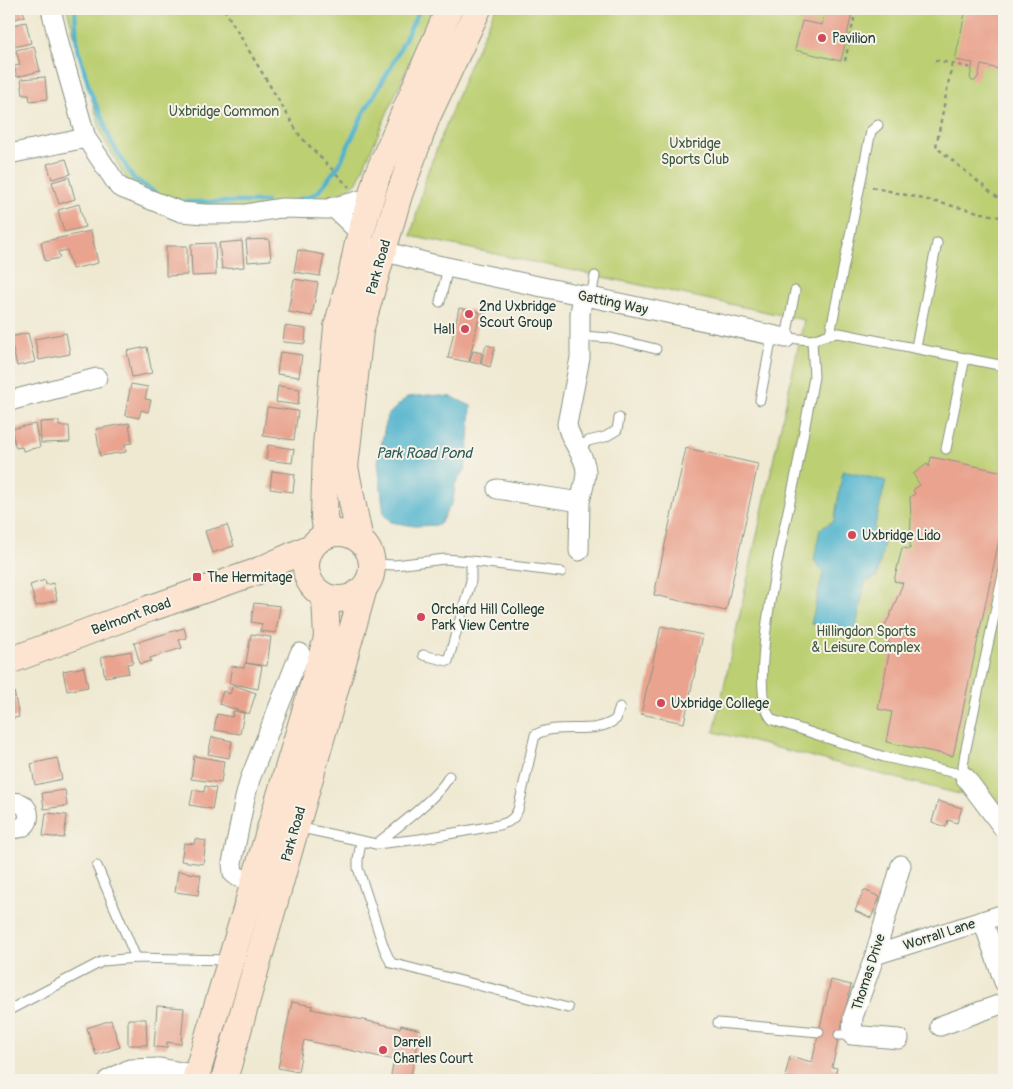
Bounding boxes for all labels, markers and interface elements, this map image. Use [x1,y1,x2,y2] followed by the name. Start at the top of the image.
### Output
[832,30,876,47] place label: Pavilion
[816,32,828,44] marker: Pavilion
[169,103,279,120] park label: Uxbridge Common
[661,135,729,168] park label: Uxbridge Sports Club
[363,237,394,297] street label: Park Road
[576,287,650,318] street label: Gatting Way
[479,298,556,331] place label: 2nd Uxbridge Scout Group
[463,308,475,320] marker: 2nd Uxbridge Scout Group
[433,321,455,338] place label: Hall
[459,323,471,335] marker: Hall
[376,444,474,463] water label: Park Road Pond
[862,527,941,544] place label: Uxbridge Lido
[846,529,858,541] marker: Uxbridge Lido
[207,569,293,586] place label: The Hermitage
[191,571,203,583] marker: The Hermitage
[89,594,173,639] street label: Belmont Road
[431,601,545,634] place label: Orchard Hill College Park View Centre
[415,611,427,623] marker: Orchard Hill College Park View Centre
[812,623,920,656] park label: Hillingdon Sports & Leisure Complex
[671,695,769,712] place label: Uxbridge College
[655,697,667,709] marker: Uxbridge College
[278,804,309,864] street label: Park Road
[901,915,977,954] street label: Worrall Lane
[848,932,889,1013] street label: Thomas Drive
[393,1034,473,1067] place label: Darrell Charles Court
[377,1044,389,1056] marker: Darrell Charles Court

